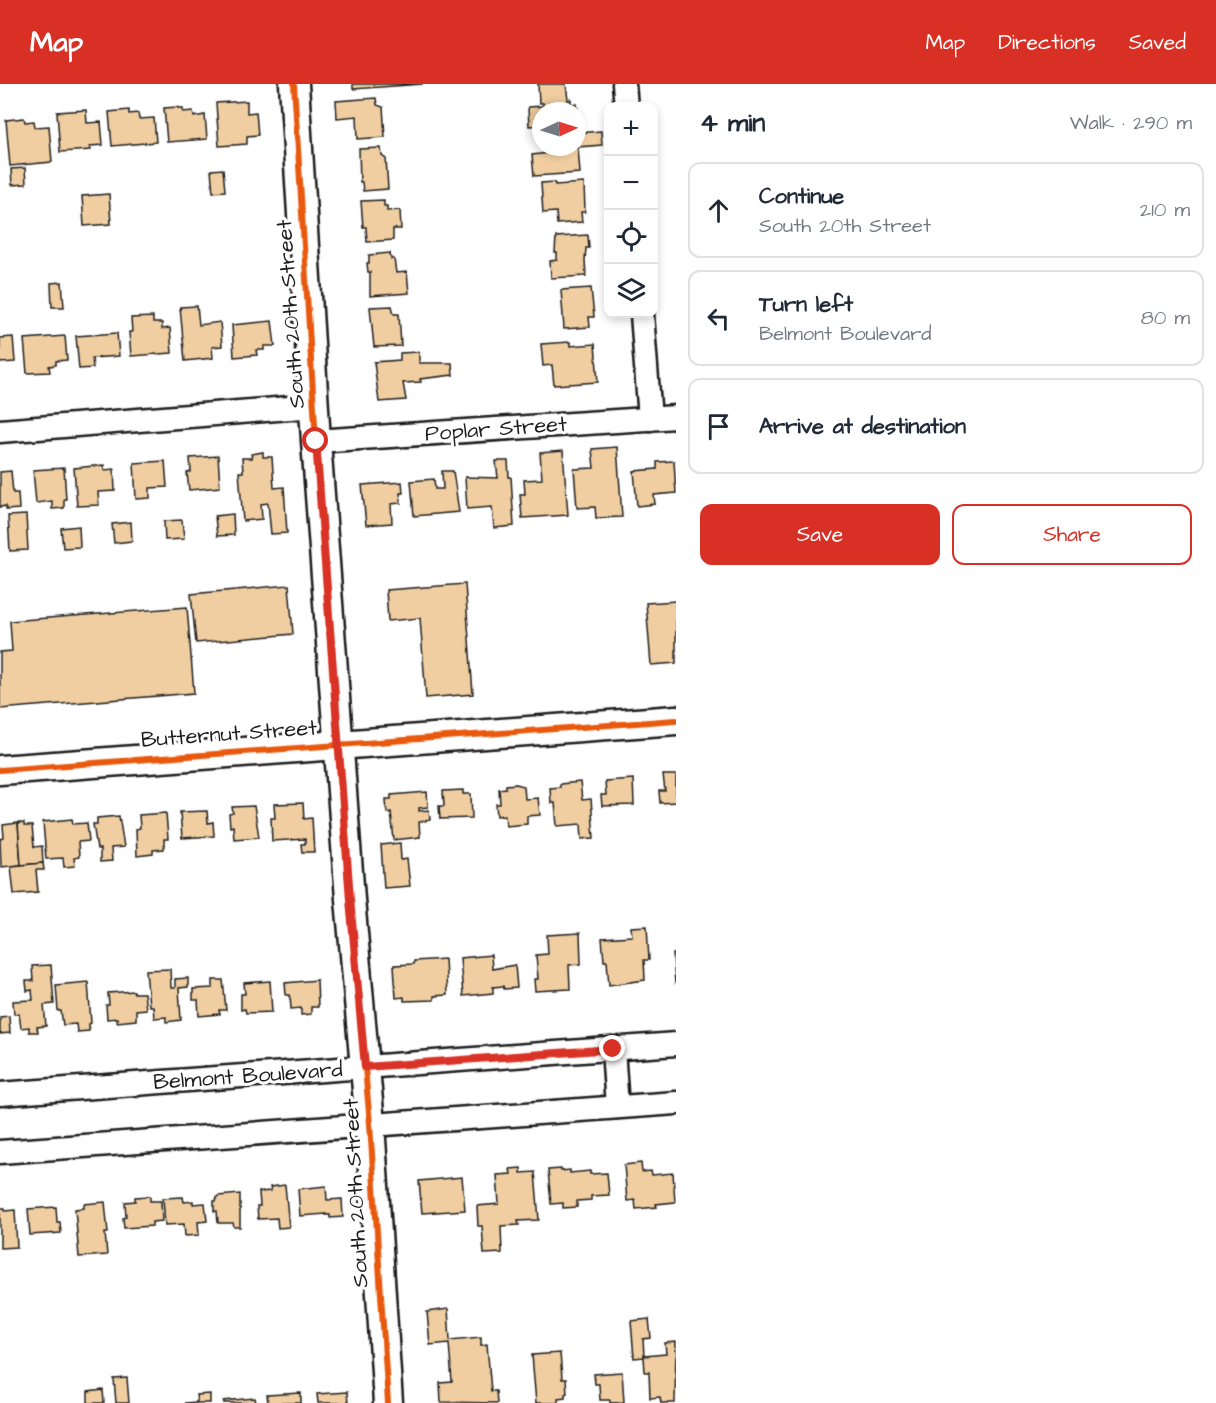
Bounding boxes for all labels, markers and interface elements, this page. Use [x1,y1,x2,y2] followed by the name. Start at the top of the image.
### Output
[30,23,83,62] text: Map
[925,28,965,57] text: Map
[998,28,1096,57] text: Directions
[1129,28,1186,57] text: Saved
[532,102,586,156] north arrow
[604,102,658,318] map controls
[604,102,658,156] button: +
[700,105,765,141] text: 4 min
[1070,109,1192,137] text: Walk · 290 m
[604,156,658,210] button: −
[759,181,844,212] text: Continue
[702,194,735,227] icon: ahead
[1140,196,1190,224] text: 210 m
[604,210,658,264] button: locate
[759,212,931,240] text: South 20th Street
[269,218,313,409] street label: South 20th Street
[604,264,658,318] button: layers
[759,289,853,320] text: Turn left
[702,302,735,335] icon: left
[1141,304,1190,332] text: 80 m
[759,320,932,348] text: Belmont Boulevard
[424,409,568,449] street label: Poplar Street
[702,410,735,443] icon: arrive
[759,411,966,442] text: Arrive at destination
[302,427,328,453] route start
[700,504,940,565] button: Save
[952,504,1192,565] button: Share
[140,712,318,756] street label: Butternut Street
[599,1035,625,1061] route end
[152,1054,344,1098] street label: Belmont Boulevard
[336,1098,376,1288] street label: South 20th Street

